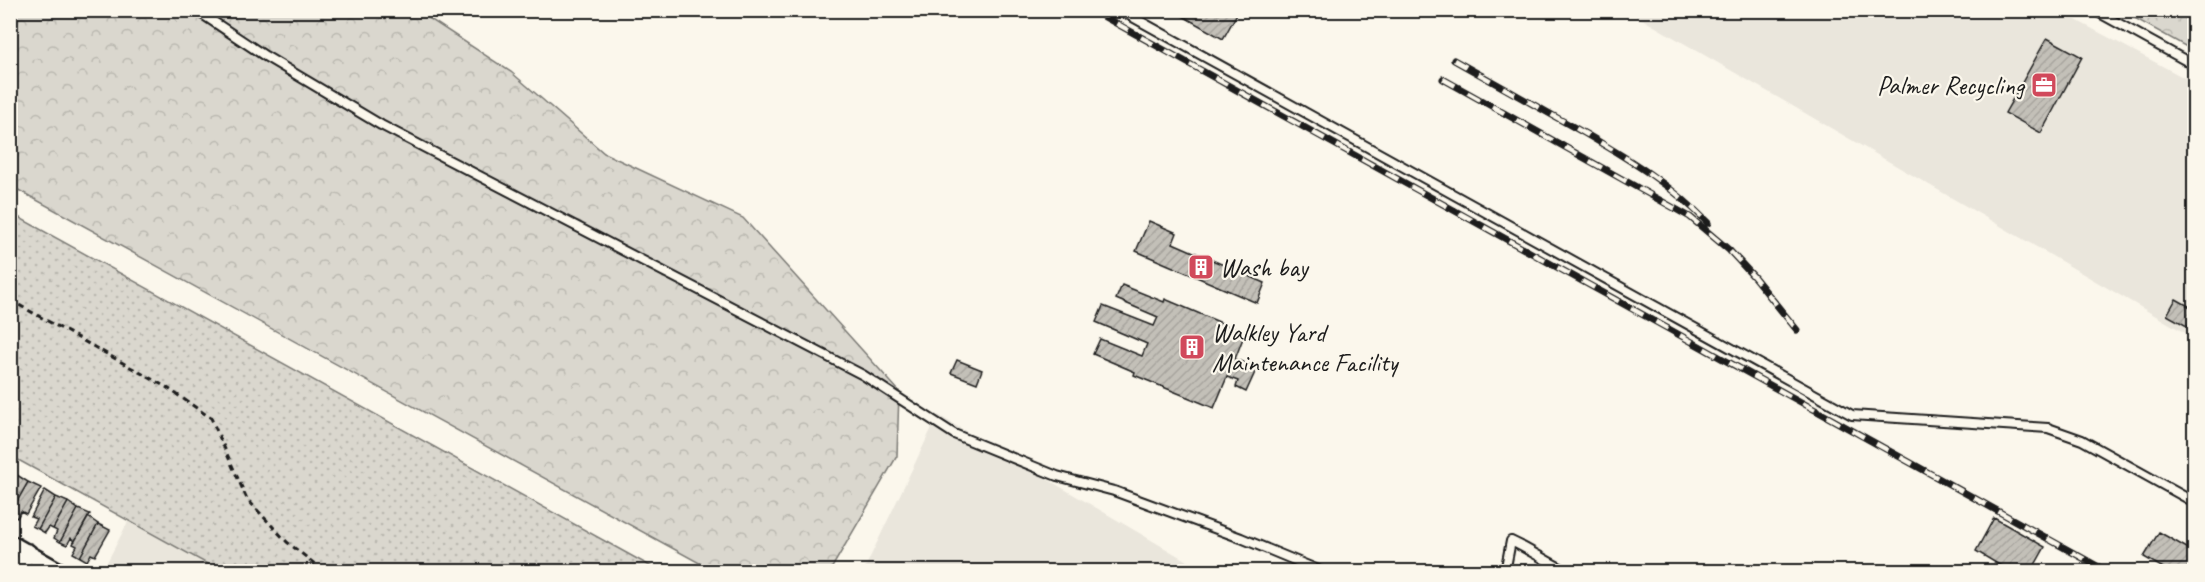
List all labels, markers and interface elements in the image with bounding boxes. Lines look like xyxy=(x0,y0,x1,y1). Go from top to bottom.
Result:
place label: Palmer Recycling xyxy=(1877,69,2026,102)
office icon: Palmer Recycling xyxy=(2029,70,2059,100)
place label: Wash bay xyxy=(1220,251,1310,284)
building icon: Wash bay xyxy=(1186,252,1216,282)
place label: Walkley Yard Maintenance Facility xyxy=(1212,316,1399,379)
building icon: Walkley Yard Maintenance Facility xyxy=(1177,332,1207,362)

